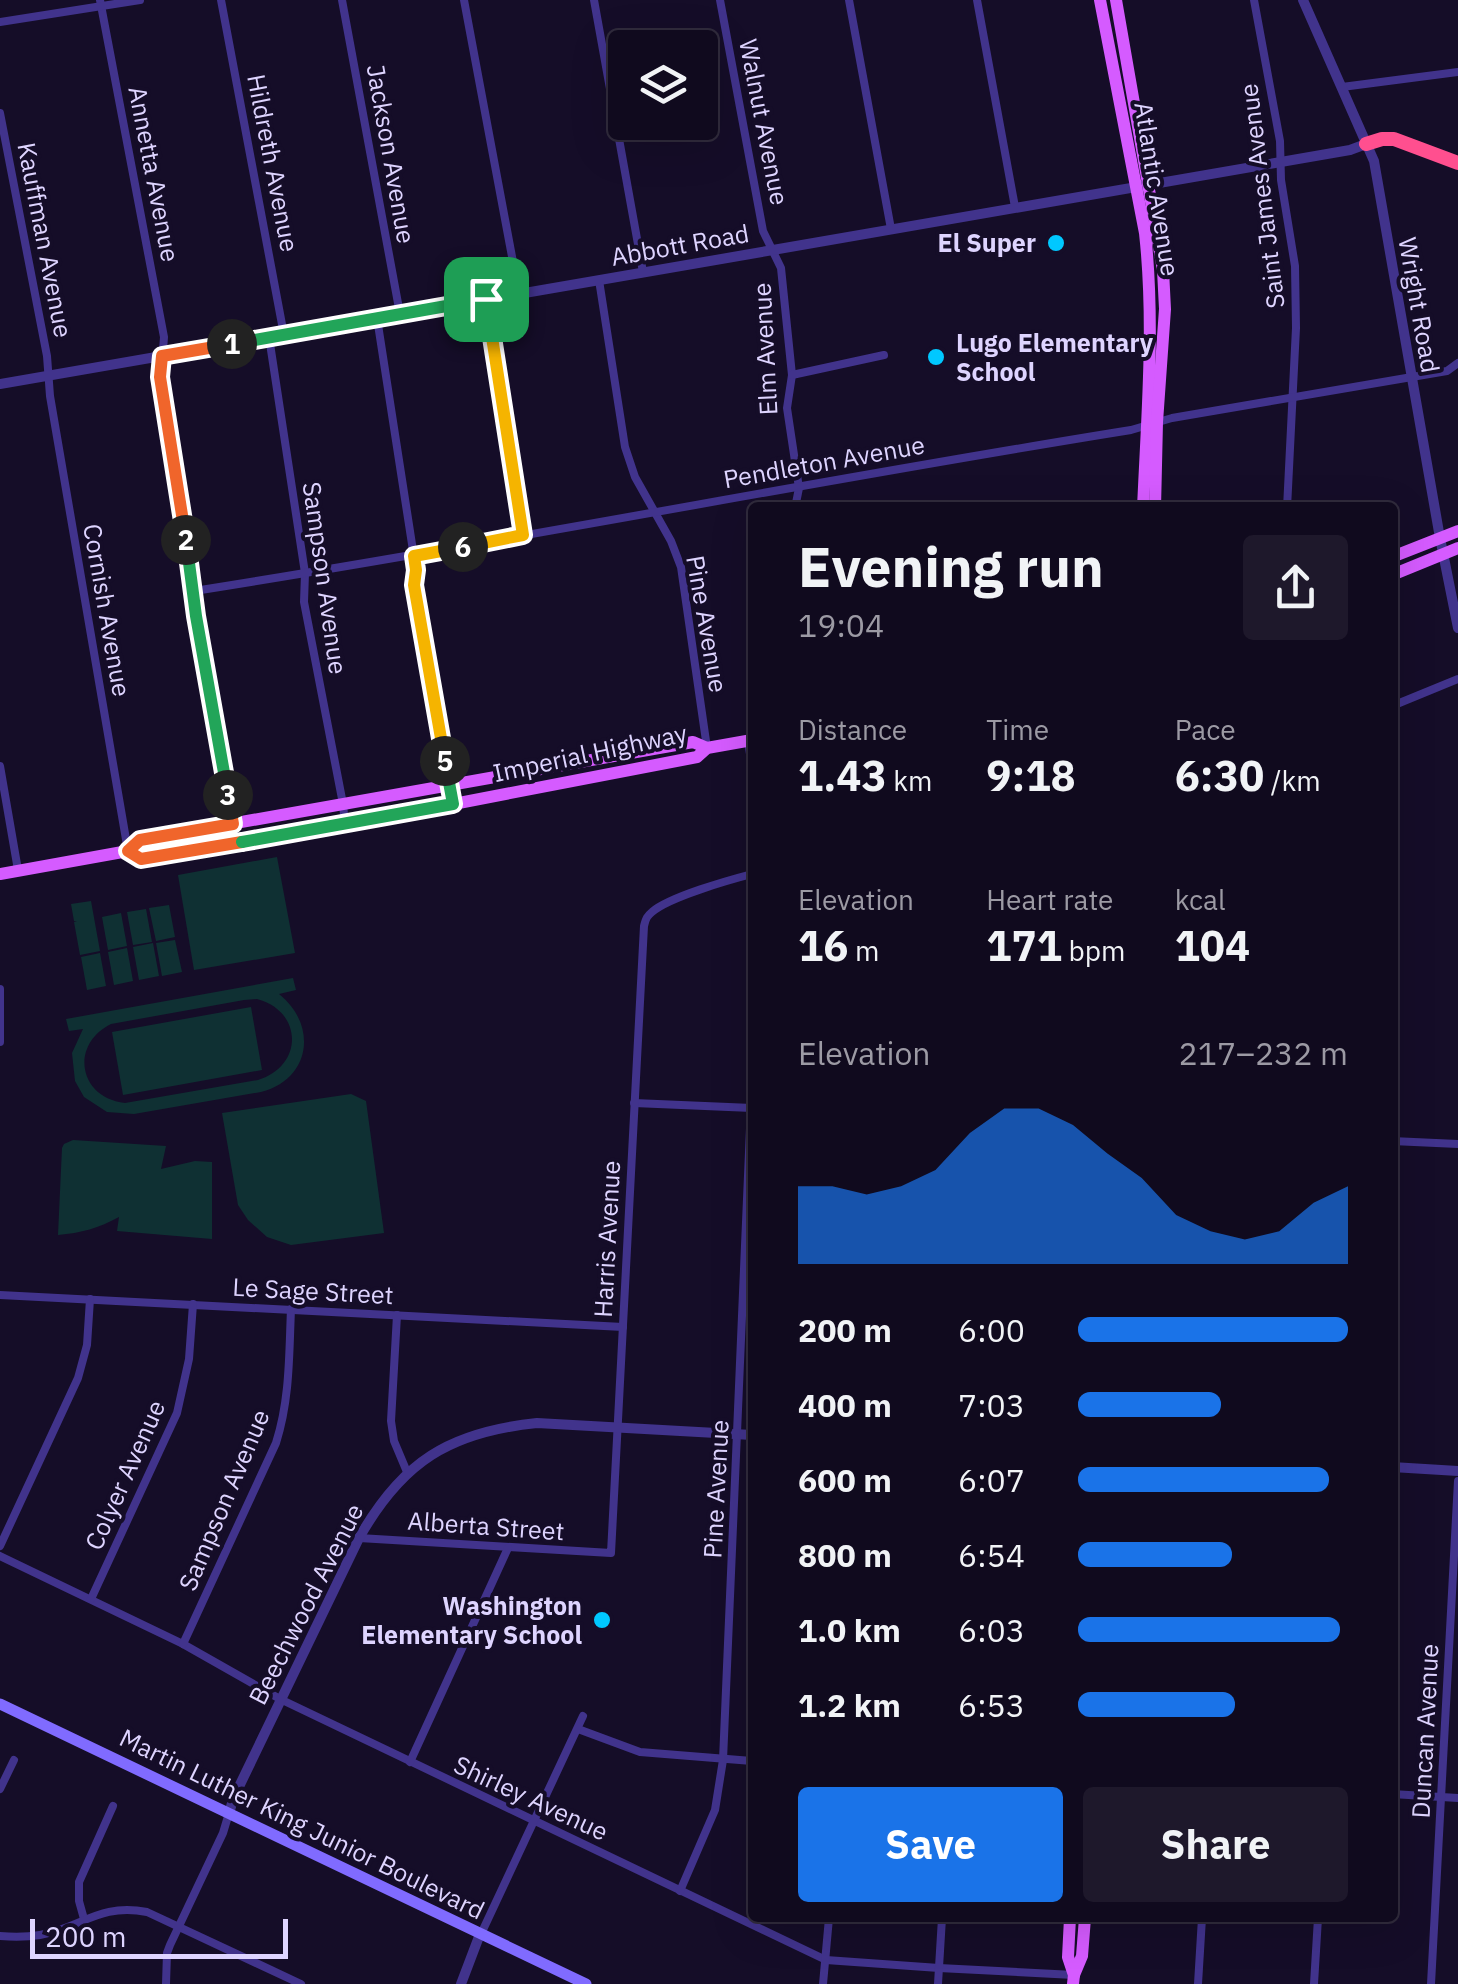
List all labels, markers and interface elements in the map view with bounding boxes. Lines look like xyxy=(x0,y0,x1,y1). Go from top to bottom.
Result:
map controls xyxy=(608,30,718,140)
button: layers xyxy=(608,30,718,140)
street label: Walnut Avenue xyxy=(732,36,797,208)
street label: Jackson Avenue xyxy=(359,62,423,246)
street label: Hildreth Avenue xyxy=(240,71,307,255)
street label: Saint James Avenue xyxy=(1231,82,1292,310)
street label: Annetta Avenue xyxy=(121,83,188,265)
street label: Atlantic Avenue xyxy=(1127,99,1188,278)
street label: Kauffman Avenue xyxy=(10,140,81,340)
street label: Abbott Road xyxy=(608,216,752,273)
place label: El Super xyxy=(937,226,1036,259)
marker: El Super xyxy=(1045,232,1067,254)
street label: Wright Road xyxy=(1391,235,1448,375)
pin xyxy=(444,257,529,342)
icon: arrive xyxy=(459,272,514,327)
street label: Elm Avenue xyxy=(745,282,784,416)
pin: 1 xyxy=(207,319,257,369)
text: 1 xyxy=(224,325,240,362)
place label: Lugo Elementary School xyxy=(956,326,1154,388)
marker: Lugo Elementary School xyxy=(925,346,947,368)
street label: Pendleton Avenue xyxy=(721,428,927,495)
street label: Sampson Avenue xyxy=(296,480,355,676)
pin: 2 xyxy=(161,515,211,565)
street label: Cornish Avenue xyxy=(76,521,139,699)
text: 2 xyxy=(178,521,194,558)
pin: 6 xyxy=(438,522,488,572)
text: 6 xyxy=(455,528,471,565)
text: Evening run xyxy=(798,531,1104,602)
button: share xyxy=(1243,535,1348,640)
street label: Pine Avenue xyxy=(679,553,736,695)
text: 19:04 xyxy=(798,604,884,646)
text: Distance xyxy=(798,711,907,748)
text: Time xyxy=(986,711,1049,748)
text: Pace xyxy=(1175,711,1236,748)
street label: Imperial Highway xyxy=(490,716,690,789)
pin: 5 xyxy=(420,736,470,786)
text: 5 xyxy=(437,742,453,779)
text: 1.43 xyxy=(798,748,887,803)
text: 9:18 xyxy=(986,748,1076,803)
text: 6:30 xyxy=(1175,748,1264,803)
text: km xyxy=(887,762,932,799)
text: /km xyxy=(1264,762,1321,799)
pin: 3 xyxy=(203,770,253,820)
text: 3 xyxy=(220,776,236,813)
text: Elevation xyxy=(798,881,914,918)
text: Heart rate xyxy=(986,881,1113,918)
text: kcal xyxy=(1175,881,1226,918)
text: 16 xyxy=(798,918,848,973)
text: 171 xyxy=(986,918,1062,973)
text: 104 xyxy=(1175,918,1250,973)
text: m xyxy=(848,932,879,969)
text: bpm xyxy=(1062,932,1125,969)
text: Elevation xyxy=(798,1032,931,1074)
text: 217–232 m xyxy=(1178,1032,1348,1074)
street label: Harris Avenue xyxy=(586,1160,627,1318)
street label: Le Sage Street xyxy=(232,1270,394,1311)
text: 200 m xyxy=(798,1309,892,1351)
text: 6:00 xyxy=(958,1309,1025,1351)
text: 400 m xyxy=(798,1384,892,1426)
text: 7:03 xyxy=(958,1384,1025,1426)
street label: Colyer Avenue xyxy=(77,1395,172,1555)
street label: Sampson Avenue xyxy=(170,1404,277,1596)
street label: Pine Avenue xyxy=(695,1419,736,1559)
text: 600 m xyxy=(798,1459,892,1501)
text: 6:07 xyxy=(958,1459,1025,1501)
street label: Beechwood Avenue xyxy=(241,1498,371,1710)
street label: Alberta Street xyxy=(407,1504,565,1547)
text: 800 m xyxy=(798,1534,892,1576)
text: 6:54 xyxy=(958,1534,1025,1576)
place label: Washington Elementary School xyxy=(361,1589,582,1651)
marker: Washington Elementary School xyxy=(591,1609,613,1631)
text: 1.0 km xyxy=(798,1609,901,1651)
text: 6:03 xyxy=(958,1609,1025,1651)
street label: Duncan Avenue xyxy=(1403,1643,1446,1819)
text: 1.2 km xyxy=(798,1684,901,1726)
text: 6:53 xyxy=(958,1684,1025,1726)
street label: Martin Luther King Junior Boulevard xyxy=(114,1721,490,1926)
street label: Shirley Avenue xyxy=(449,1747,614,1848)
button: Save xyxy=(798,1787,1063,1902)
button: Share xyxy=(1083,1787,1348,1902)
scale bar xyxy=(30,1914,288,1958)
text: 200 m xyxy=(45,1918,126,1955)

